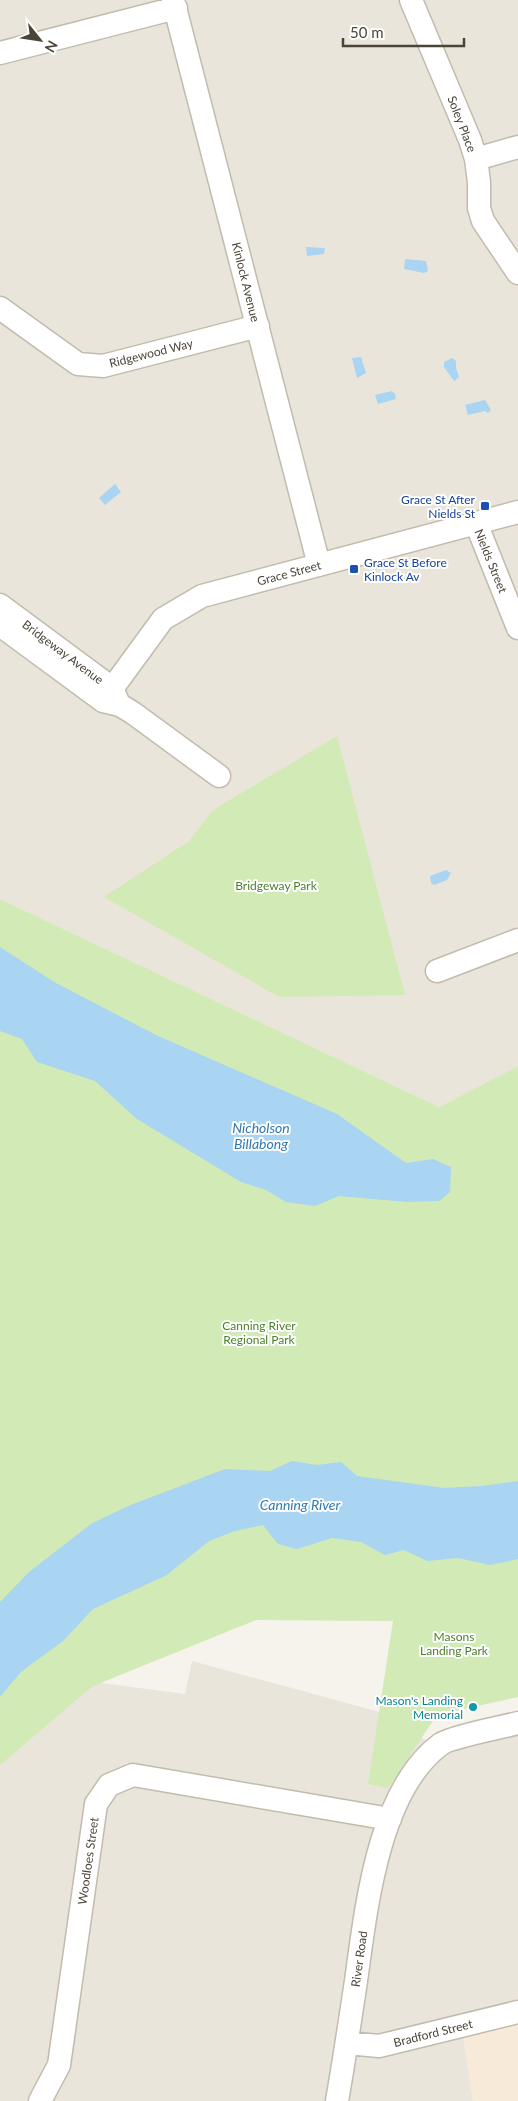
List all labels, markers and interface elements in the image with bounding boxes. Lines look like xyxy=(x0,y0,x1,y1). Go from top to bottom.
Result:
north arrow xyxy=(15,15,65,65)
scale bar xyxy=(343,15,464,47)
text: 50 m xyxy=(350,23,384,41)
text: N xyxy=(42,38,62,56)
street label: Soley Place xyxy=(444,94,480,154)
street label: Kinlock Avenue xyxy=(229,241,263,323)
street label: Ridgewood Way xyxy=(108,335,195,371)
place label: Grace St After Nields St xyxy=(401,492,476,521)
marker: Grace St After Nields St xyxy=(479,500,491,512)
street label: Nields Street xyxy=(471,527,511,596)
place label: Grace St Before Kinlock Av xyxy=(364,555,447,584)
street label: Grace Street xyxy=(255,557,323,589)
marker: Grace St Before Kinlock Av xyxy=(348,563,360,575)
street label: Bridgeway Avenue xyxy=(20,617,106,687)
park label: Bridgeway Park xyxy=(235,878,318,893)
water label: Nicholson Billabong xyxy=(232,1119,290,1152)
park label: Canning River Regional Park xyxy=(222,1318,296,1347)
water label: Canning River xyxy=(260,1496,341,1513)
park label: Masons Landing Park xyxy=(420,1629,489,1658)
place label: Mason's Landing Memorial xyxy=(376,1693,463,1722)
marker: Mason's Landing Memorial xyxy=(467,1701,479,1713)
street label: Woodloes Street xyxy=(74,1816,102,1906)
street label: River Road xyxy=(348,1930,370,1988)
street label: Bradford Street xyxy=(392,2016,475,2050)

